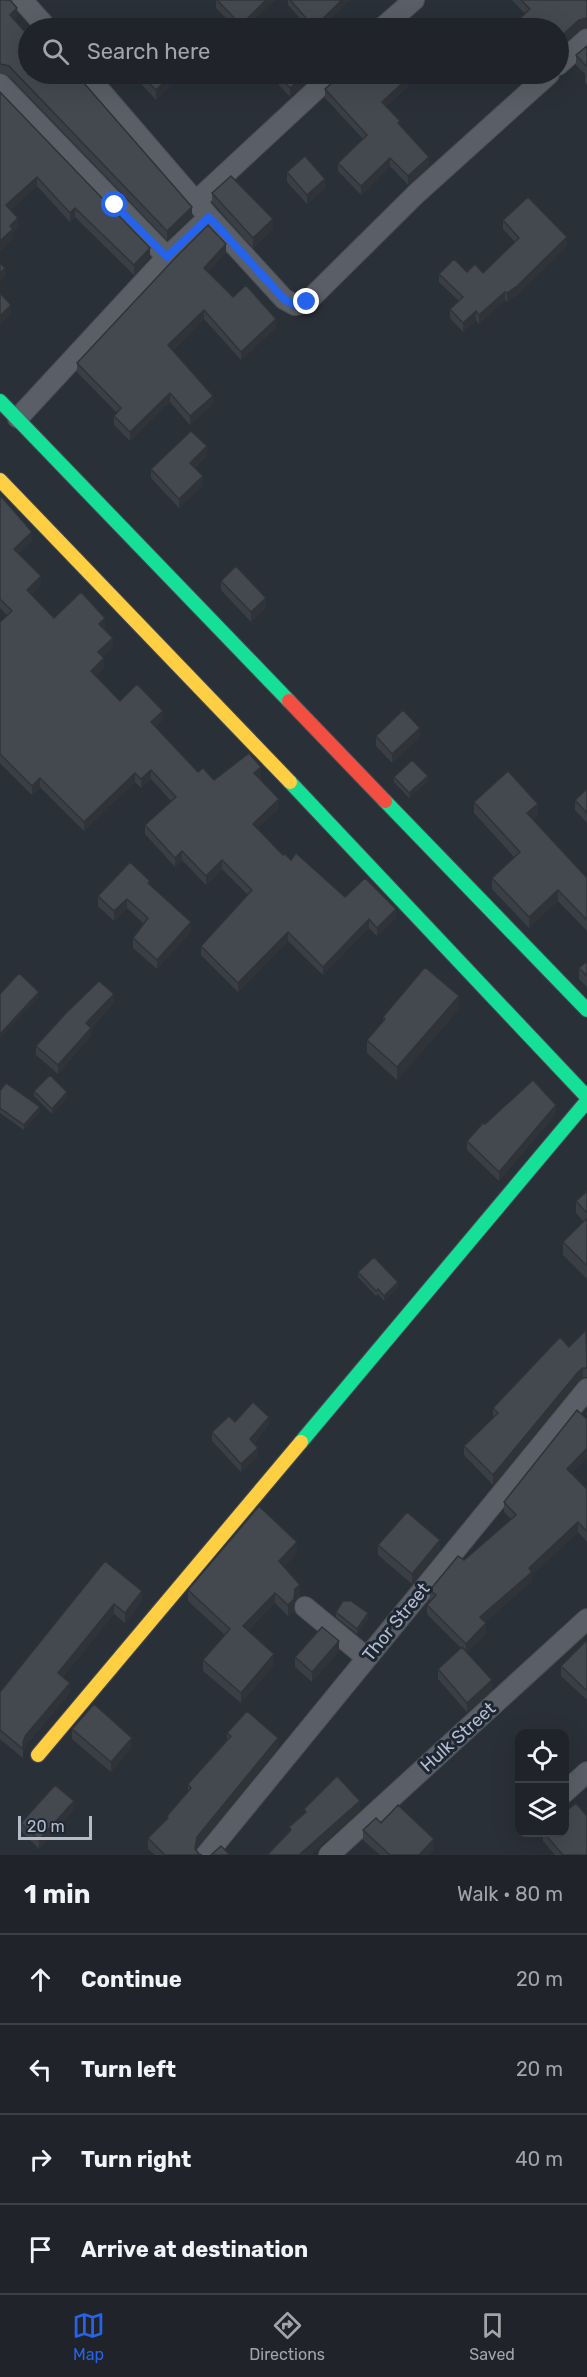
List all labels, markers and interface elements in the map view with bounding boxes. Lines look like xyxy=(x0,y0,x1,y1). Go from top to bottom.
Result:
search box xyxy=(18,18,569,84)
icon: search xyxy=(39,35,72,68)
text: Search here xyxy=(87,38,210,65)
route start xyxy=(101,191,127,217)
route end xyxy=(293,288,319,314)
street label: Thor Street xyxy=(358,1578,434,1666)
street label: Hulk Street xyxy=(416,1698,500,1776)
map controls xyxy=(515,1729,569,1837)
button: locate xyxy=(515,1729,569,1783)
button: layers xyxy=(515,1783,569,1837)
scale bar xyxy=(18,1813,92,1840)
text: 20 m xyxy=(27,1817,65,1836)
text: 1 min xyxy=(24,1879,90,1910)
text: Walk · 80 m xyxy=(457,1882,563,1906)
icon: ahead xyxy=(24,1963,57,1996)
text: Continue xyxy=(81,1966,182,1993)
text: 20 m xyxy=(516,1967,563,1991)
icon: left xyxy=(24,2053,57,2086)
text: Turn left xyxy=(81,2056,176,2083)
text: 20 m xyxy=(516,2057,563,2081)
icon: right xyxy=(24,2143,57,2176)
text: Turn right xyxy=(81,2146,191,2173)
text: 40 m xyxy=(515,2147,563,2171)
icon: arrive xyxy=(24,2233,57,2266)
text: Arrive at destination xyxy=(81,2236,308,2263)
tab: Map xyxy=(72,2309,105,2364)
tab: Directions xyxy=(249,2309,325,2364)
tab: Saved xyxy=(469,2309,515,2364)

